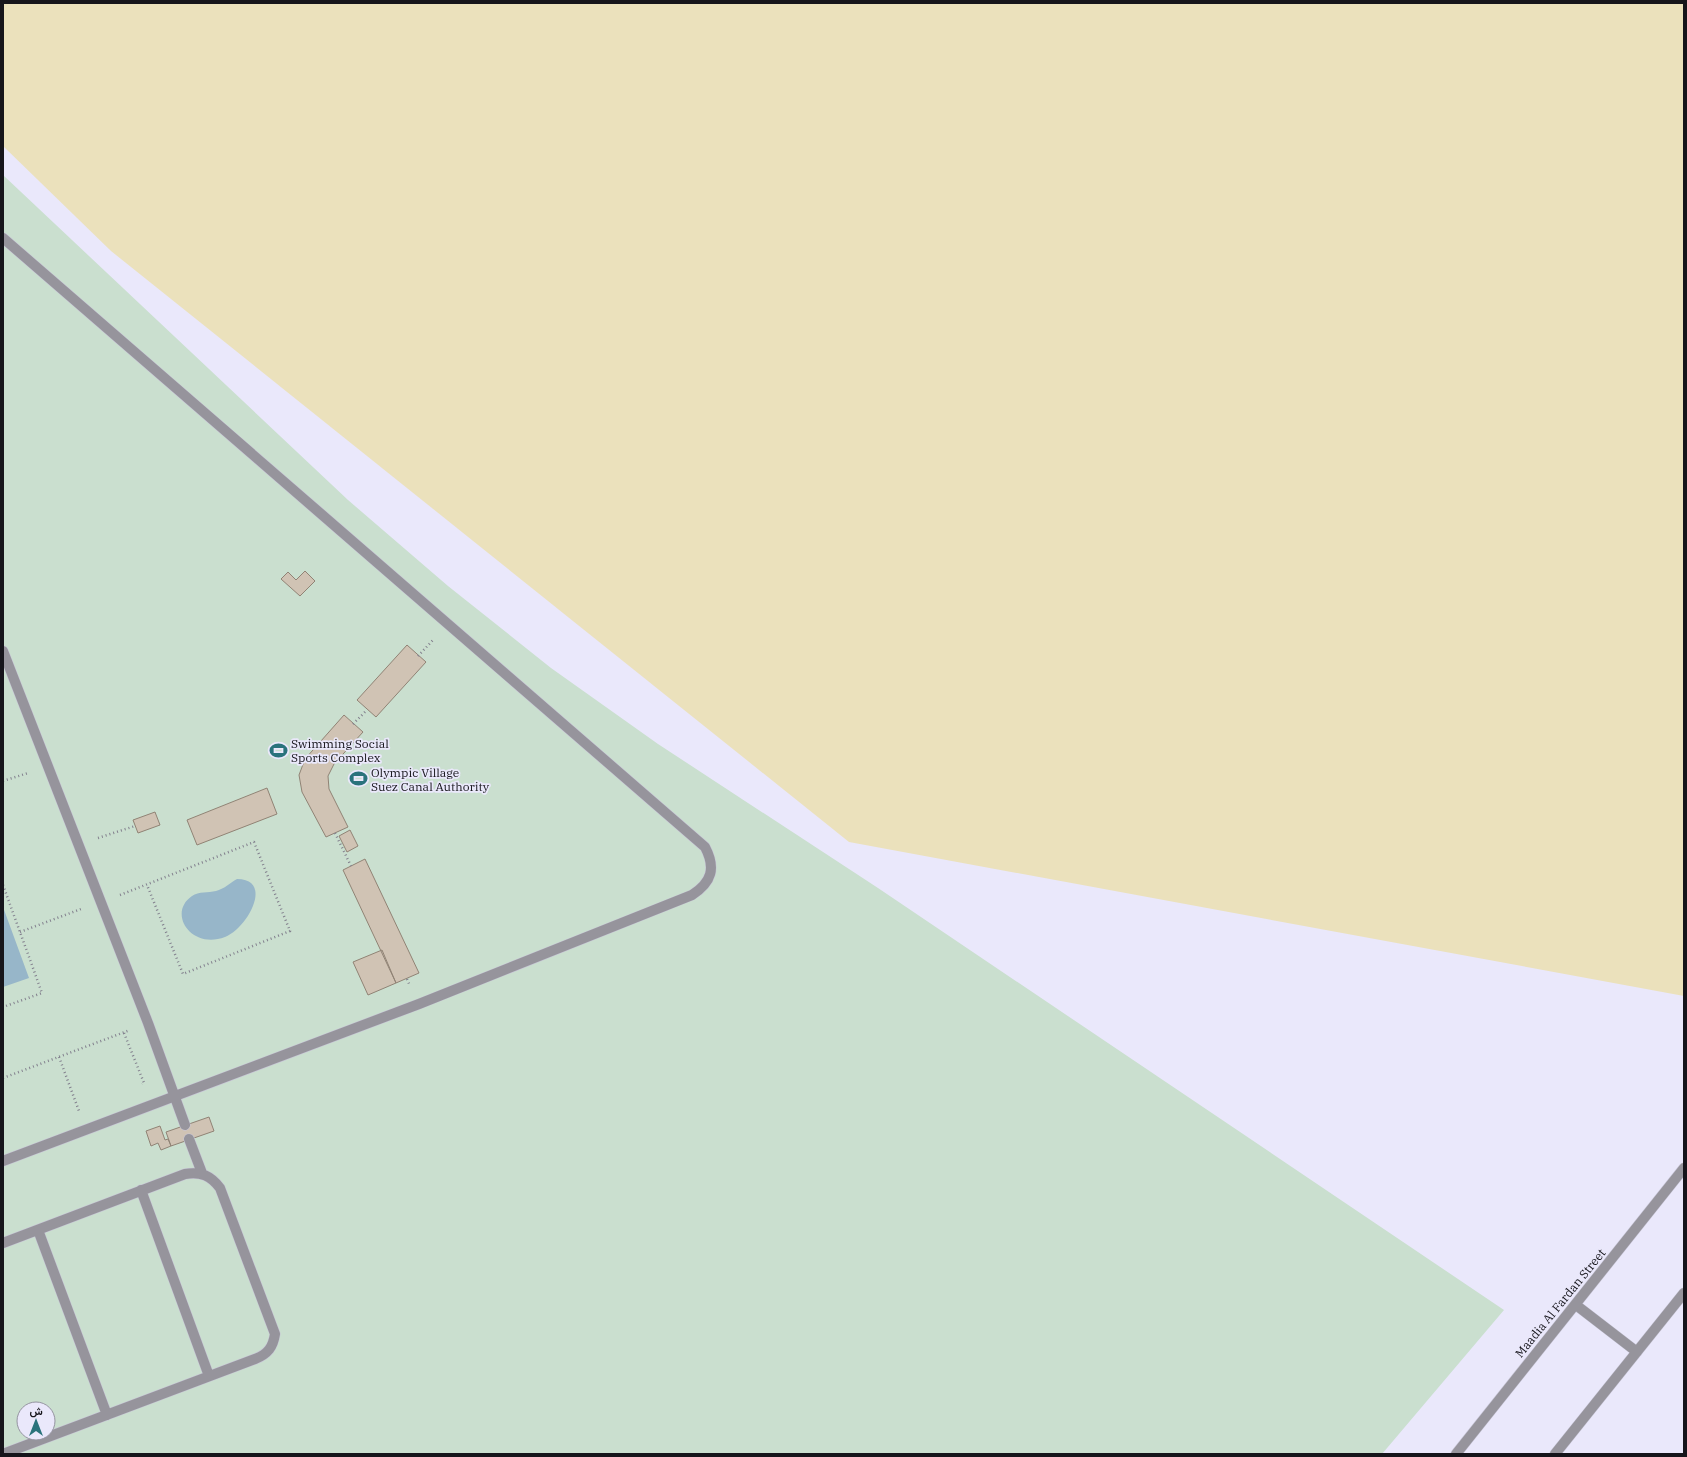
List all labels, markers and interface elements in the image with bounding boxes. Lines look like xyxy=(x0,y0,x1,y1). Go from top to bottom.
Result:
place label: Swimming Social Sports Complex xyxy=(291,736,389,765)
sports icon: Swimming Social Sports Complex xyxy=(268,740,288,760)
place label: Olympic Village Suez Canal Authority xyxy=(371,765,490,794)
sports icon: Olympic Village Suez Canal Authority xyxy=(348,769,368,789)
street label: Maadia Al Fardan Street xyxy=(1512,1246,1608,1360)
north arrow xyxy=(16,1401,56,1441)
text: ش xyxy=(29,1404,43,1418)

